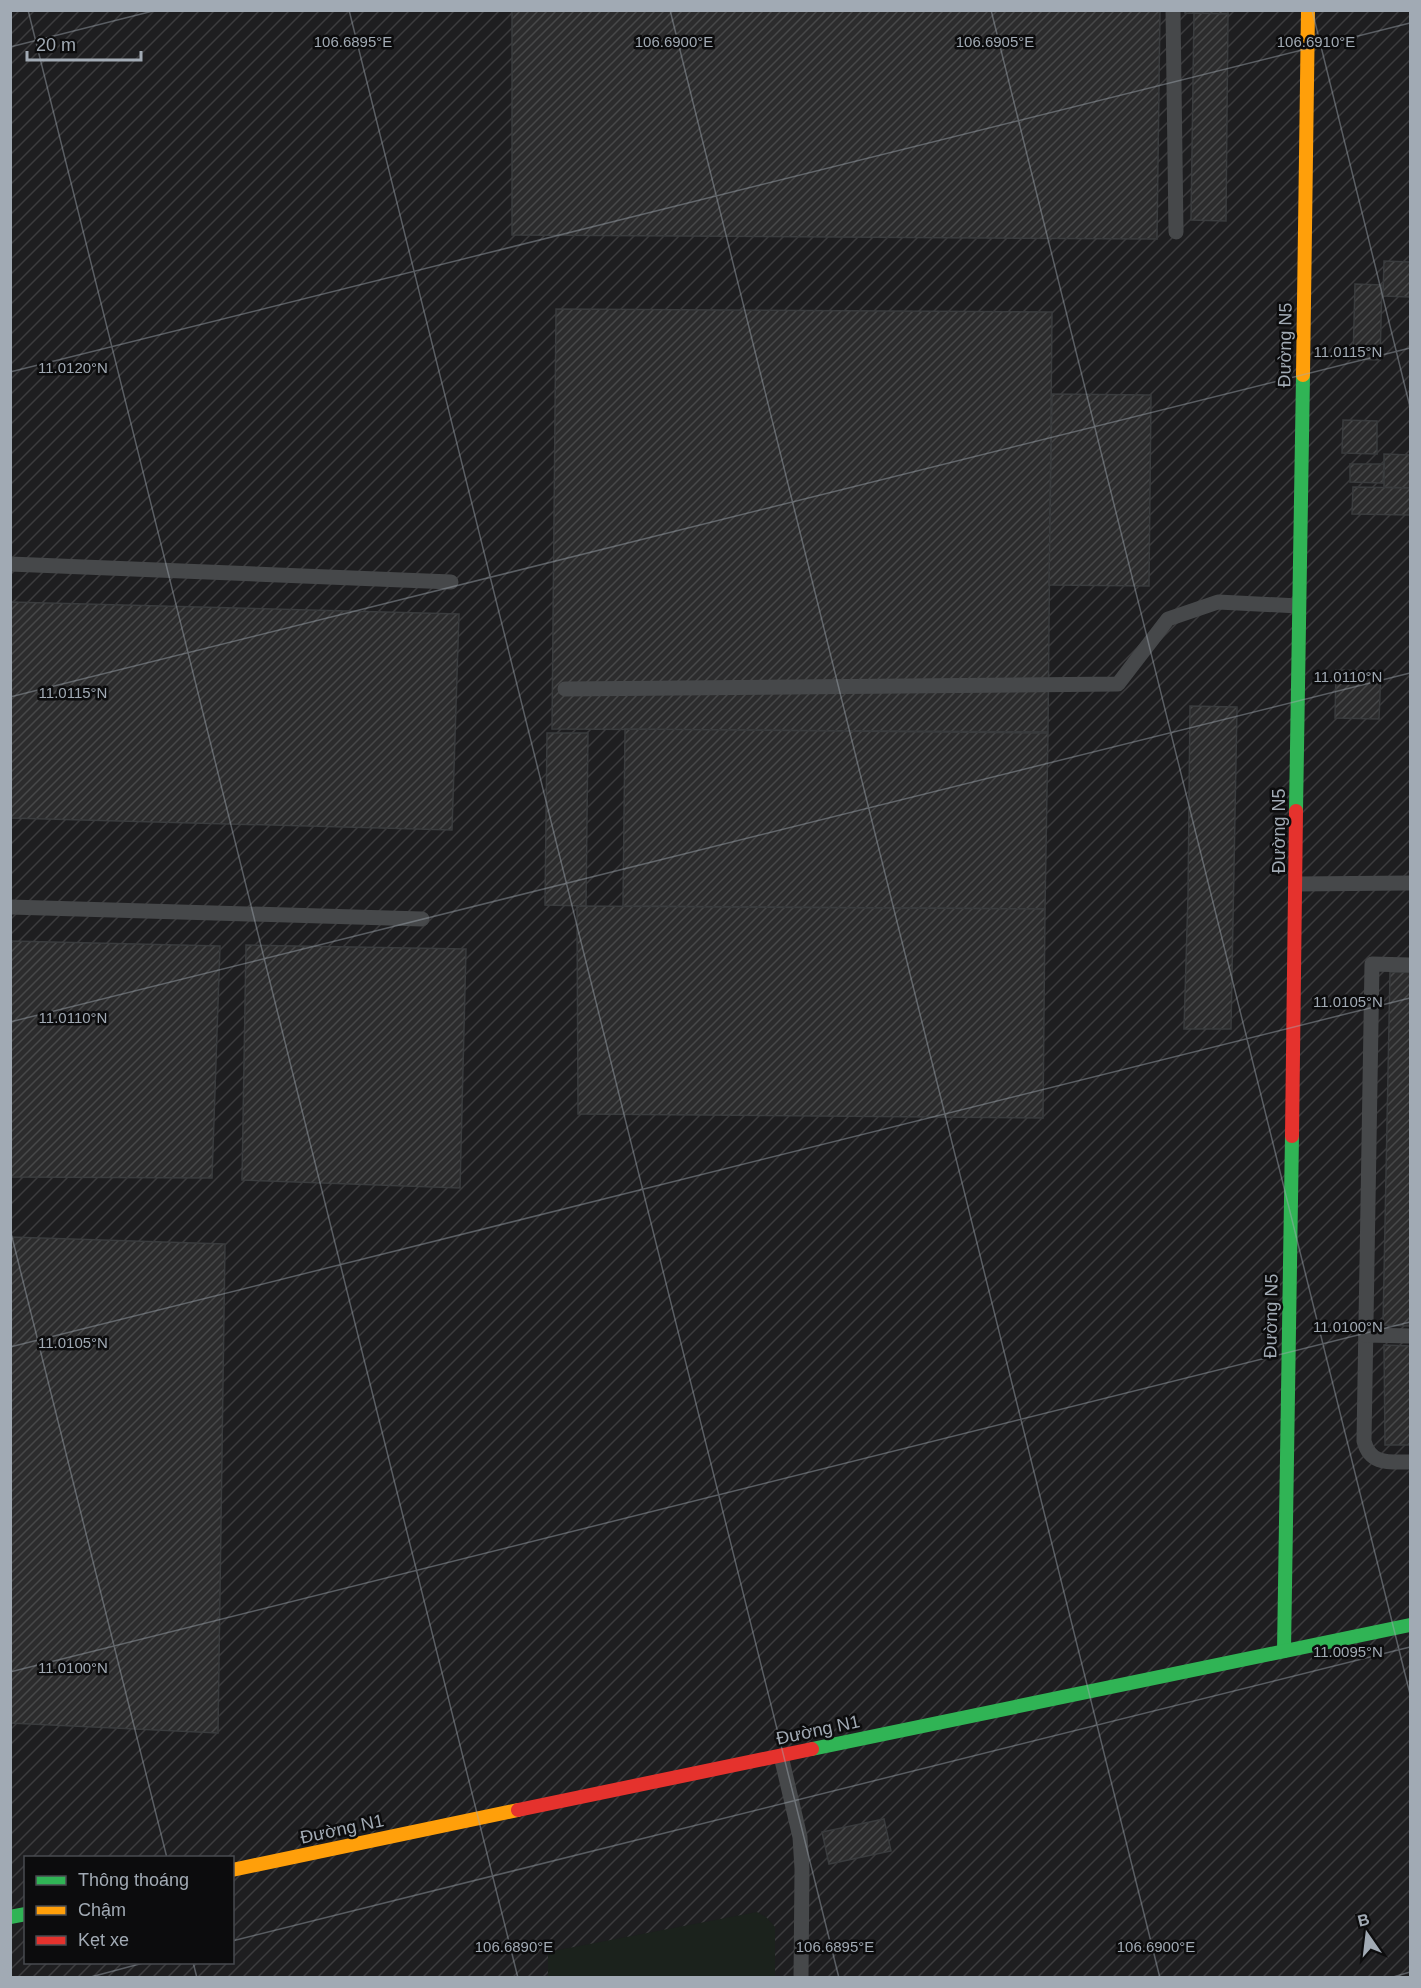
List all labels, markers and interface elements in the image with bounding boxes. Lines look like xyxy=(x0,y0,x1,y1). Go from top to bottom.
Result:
scale bar xyxy=(27,24,141,62)
text: 106.6895°E xyxy=(314,33,392,50)
text: 106.6900°E xyxy=(635,33,713,50)
text: 106.6905°E xyxy=(956,33,1034,50)
text: 106.6910°E xyxy=(1277,33,1355,50)
text: 20 m xyxy=(36,35,76,55)
street label: Đường N5 xyxy=(1274,302,1296,388)
text: 11.0115°N xyxy=(1314,343,1382,360)
text: 11.0120°N xyxy=(38,359,108,376)
text: 11.0110°N xyxy=(1314,668,1382,685)
text: 11.0115°N xyxy=(39,684,107,701)
street label: Đường N5 xyxy=(1269,789,1289,873)
text: 11.0105°N xyxy=(1313,993,1383,1010)
text: 11.0110°N xyxy=(39,1009,107,1026)
street label: Đường N5 xyxy=(1260,1273,1282,1359)
text: 11.0100°N xyxy=(1313,1318,1383,1335)
text: 11.0105°N xyxy=(38,1334,108,1351)
text: 11.0095°N xyxy=(1313,1643,1383,1660)
text: 11.0100°N xyxy=(38,1659,108,1676)
street label: Đường N1 xyxy=(774,1711,862,1749)
street label: Đường N1 xyxy=(298,1810,386,1848)
legend xyxy=(24,1856,234,1964)
text: Thông thoáng xyxy=(78,1870,189,1890)
text: Chậm xyxy=(78,1900,126,1920)
north arrow xyxy=(1337,1904,1397,1964)
text: B xyxy=(1356,1910,1371,1930)
text: Kẹt xe xyxy=(78,1930,129,1950)
text: 106.6890°E xyxy=(475,1938,553,1955)
text: 106.6895°E xyxy=(796,1938,874,1955)
text: 106.6900°E xyxy=(1117,1938,1195,1955)

